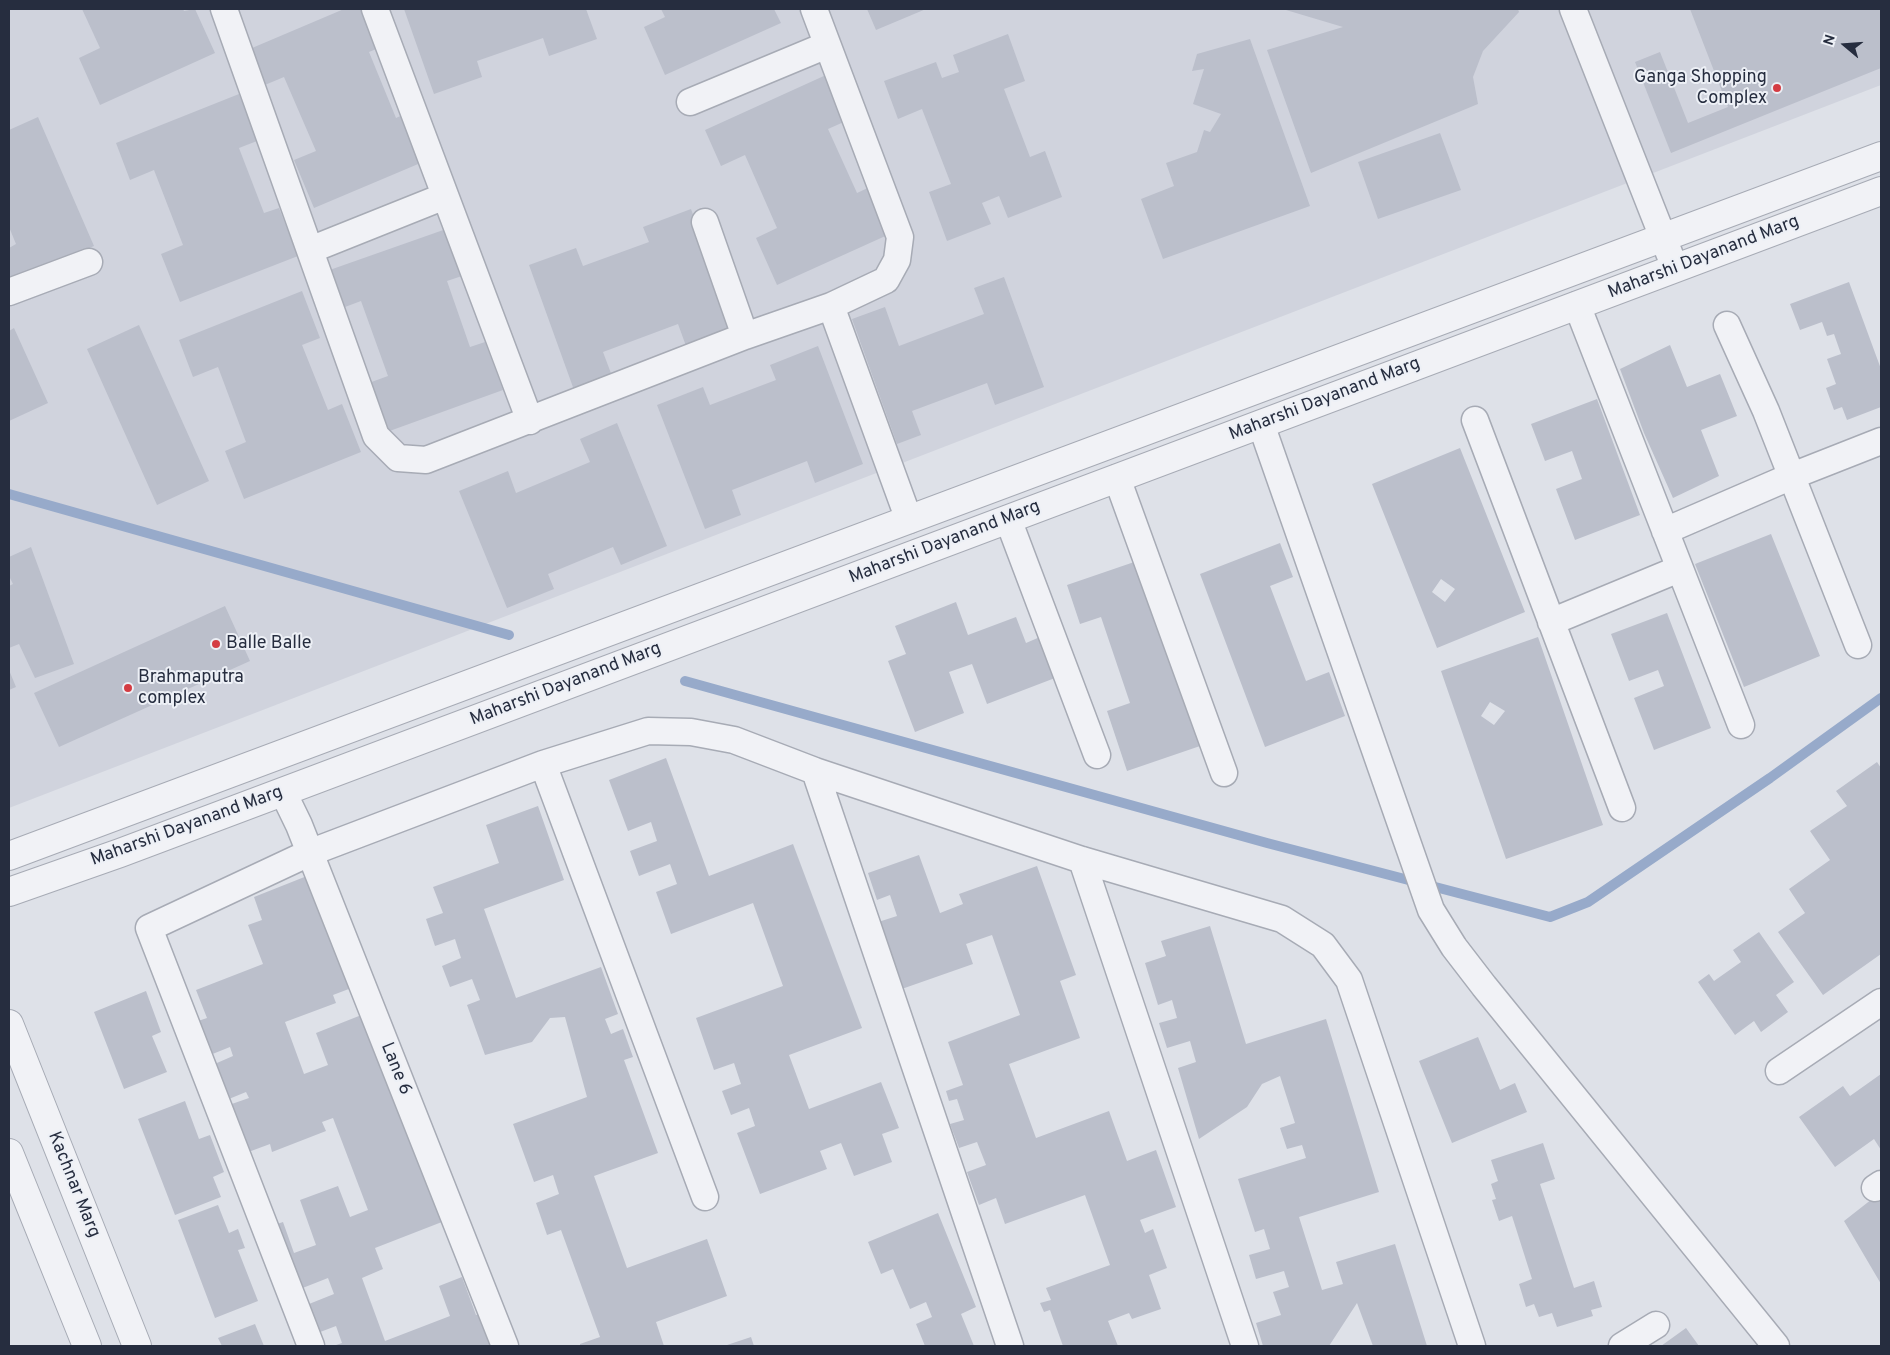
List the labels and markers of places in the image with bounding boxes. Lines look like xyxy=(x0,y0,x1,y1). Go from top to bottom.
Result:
place label: Ganga Shopping Complex xyxy=(1634,67,1767,110)
marker: Ganga Shopping Complex xyxy=(1771,82,1783,94)
place label: Balle Balle xyxy=(226,633,311,655)
marker: Balle Balle xyxy=(210,638,222,650)
place label: Brahmaputra complex xyxy=(138,667,244,710)
marker: Brahmaputra complex xyxy=(122,682,134,694)

